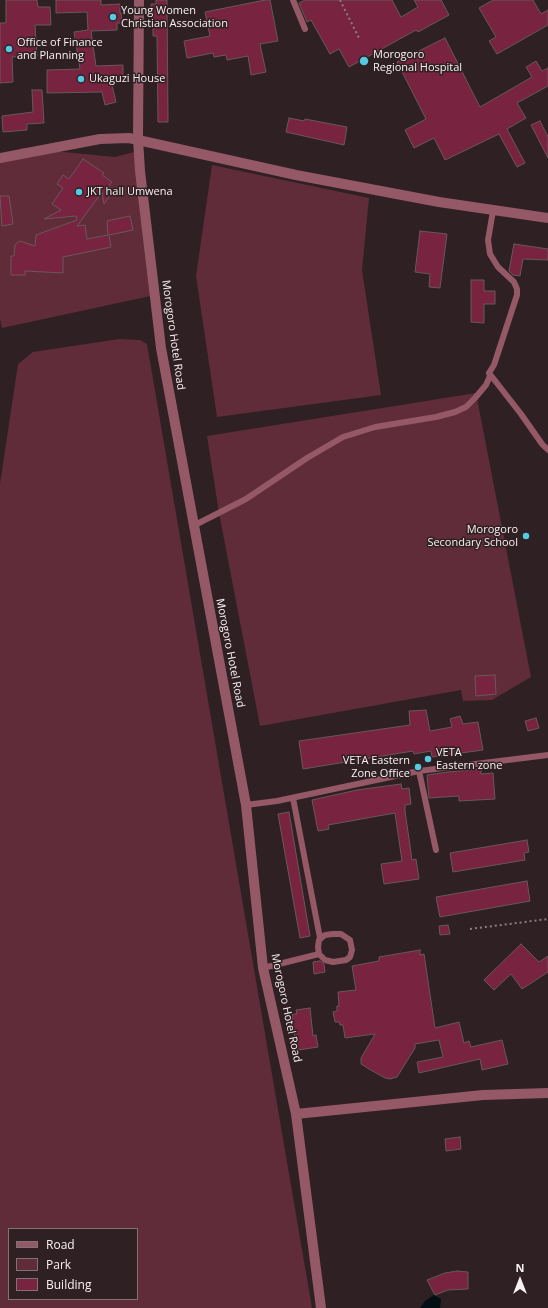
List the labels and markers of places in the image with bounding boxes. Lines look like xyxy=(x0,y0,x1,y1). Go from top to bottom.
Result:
place label: Young Women Christian Association xyxy=(121,4,228,30)
marker: Young Women Christian Association xyxy=(108,12,118,22)
place label: Office of Finance and Planning xyxy=(17,36,103,62)
marker: Office of Finance and Planning xyxy=(4,44,14,54)
place label: Morogoro Regional Hospital xyxy=(373,48,462,74)
marker: Morogoro Regional Hospital xyxy=(358,55,370,67)
place label: Ukaguzi House xyxy=(89,72,165,86)
marker: Ukaguzi House xyxy=(76,74,86,84)
place label: JKT hall Umwena xyxy=(87,185,173,199)
marker: JKT hall Umwena xyxy=(74,187,84,197)
place label: Morogoro Secondary School xyxy=(427,523,518,549)
marker: Morogoro Secondary School xyxy=(521,531,531,541)
place label: VETA Eastern zone xyxy=(436,746,502,772)
place label: VETA Eastern Zone Office xyxy=(343,754,410,780)
marker: VETA Eastern zone xyxy=(423,754,433,764)
marker: VETA Eastern Zone Office xyxy=(413,762,423,772)

